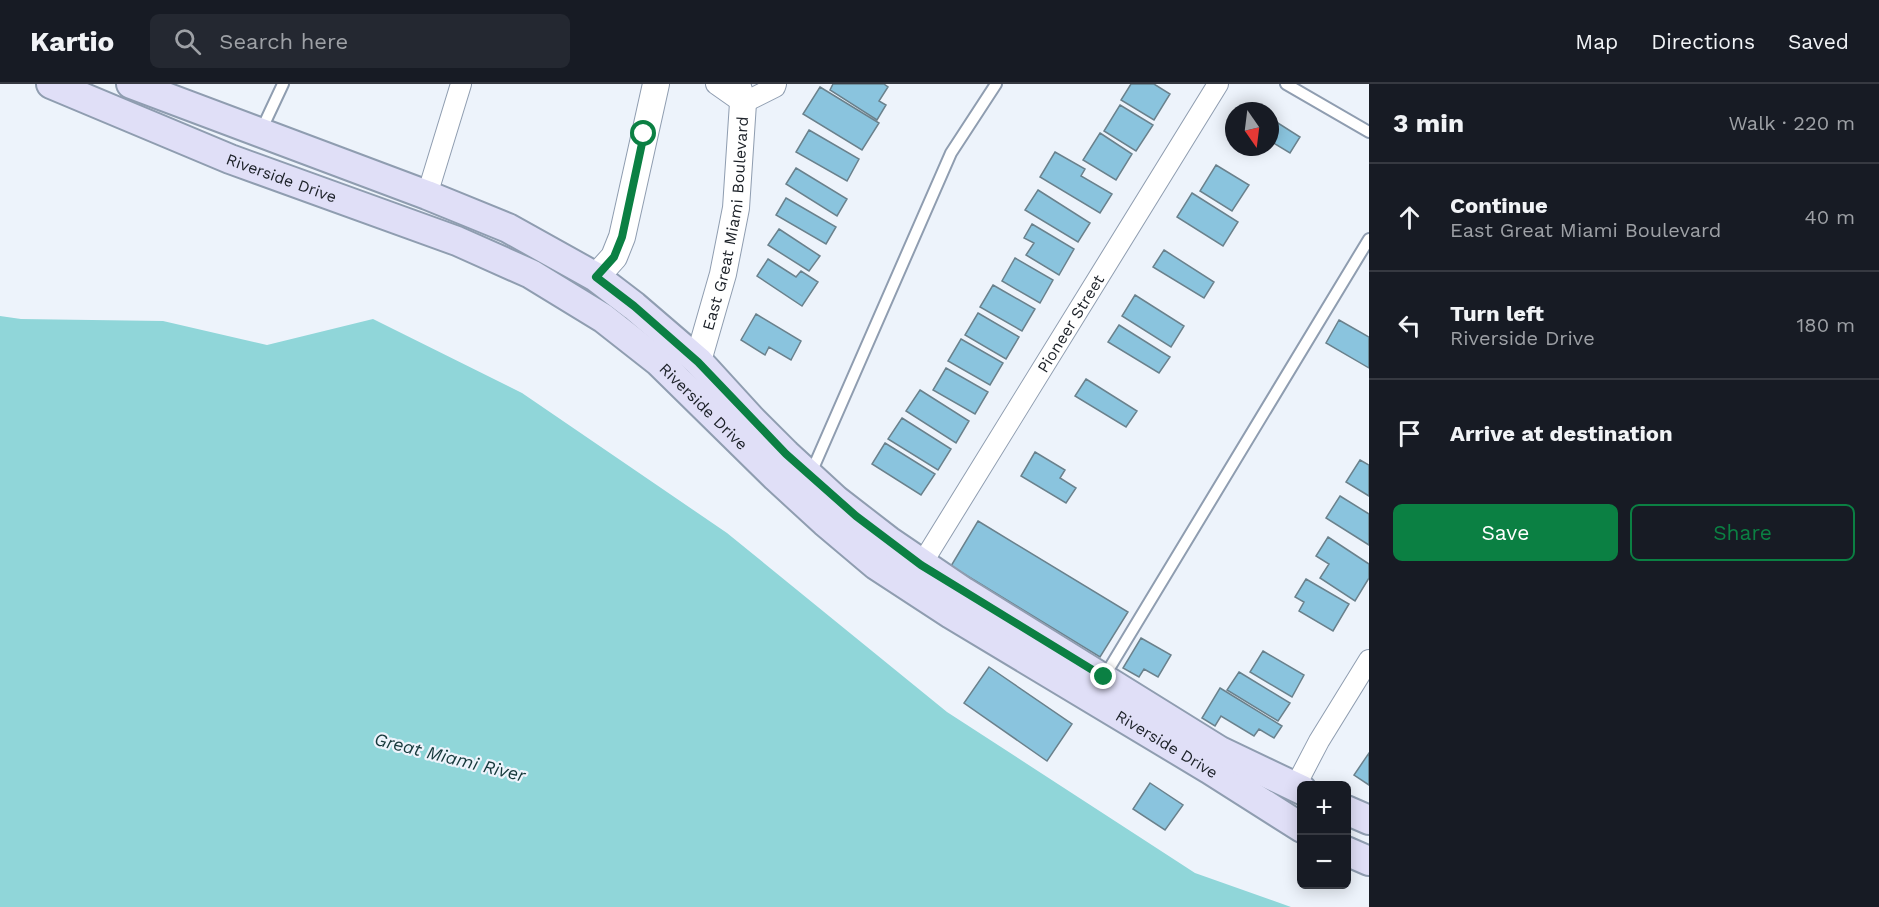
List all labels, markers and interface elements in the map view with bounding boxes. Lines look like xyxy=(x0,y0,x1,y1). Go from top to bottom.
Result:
search box xyxy=(150,14,570,68)
text: Kartio xyxy=(30,25,114,58)
icon: search xyxy=(171,25,204,58)
text: Search here xyxy=(219,29,348,54)
text: Map xyxy=(1575,29,1618,54)
text: Directions xyxy=(1651,29,1755,54)
text: Saved xyxy=(1788,29,1849,54)
north arrow xyxy=(1225,102,1279,156)
text: 3 min xyxy=(1393,108,1464,138)
text: Walk · 220 m xyxy=(1728,111,1855,135)
street label: East Great Miami Boulevard xyxy=(698,116,752,333)
route start xyxy=(630,120,656,146)
street label: Riverside Drive xyxy=(224,149,339,206)
text: Continue xyxy=(1450,193,1548,218)
icon: ahead xyxy=(1393,201,1426,234)
text: 40 m xyxy=(1804,205,1855,229)
text: East Great Miami Boulevard xyxy=(1450,218,1721,242)
street label: Pioneer Street xyxy=(1033,271,1108,376)
text: Turn left xyxy=(1450,301,1544,326)
icon: left xyxy=(1393,309,1426,342)
text: 180 m xyxy=(1797,313,1855,337)
text: Riverside Drive xyxy=(1450,326,1595,350)
street label: Riverside Drive xyxy=(656,359,752,454)
icon: arrive xyxy=(1393,417,1426,450)
text: Arrive at destination xyxy=(1450,421,1673,446)
button: Save xyxy=(1393,504,1618,561)
button: Share xyxy=(1630,504,1855,561)
route end xyxy=(1090,663,1116,689)
street label: Riverside Drive xyxy=(1113,706,1222,782)
water label: Great Miami River xyxy=(372,728,529,786)
map controls xyxy=(1297,781,1351,889)
button: + xyxy=(1297,781,1351,835)
button: − xyxy=(1297,835,1351,889)

